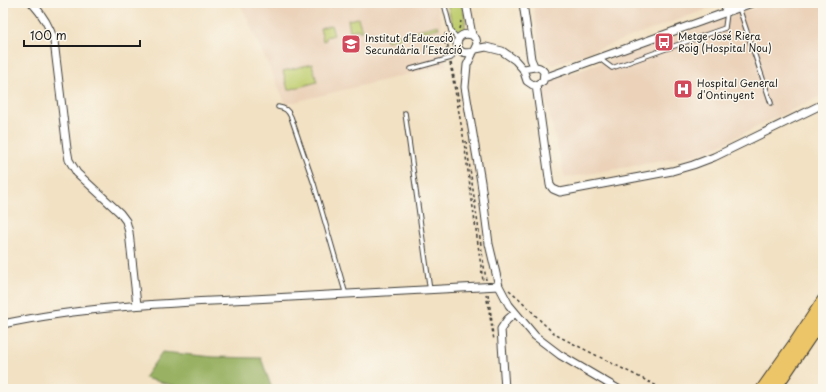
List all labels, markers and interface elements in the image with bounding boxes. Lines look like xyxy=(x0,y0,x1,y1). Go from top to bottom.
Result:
scale bar xyxy=(24,22,140,48)
text: 100 m xyxy=(30,26,67,44)
place label: Metge José Riera Roig (Hospital Nou) xyxy=(678,28,772,55)
place label: Institut d'Educació Secundària l'Estació xyxy=(365,30,463,57)
bus stop icon: Metge José Riera Roig (Hospital Nou) xyxy=(653,31,675,53)
school or university icon: Institut d'Educació Secundària l'Estació xyxy=(340,33,362,55)
place label: Hospital General d'Ontinyent xyxy=(697,75,778,103)
hospital icon: Hospital General d'Ontinyent xyxy=(672,78,694,100)

